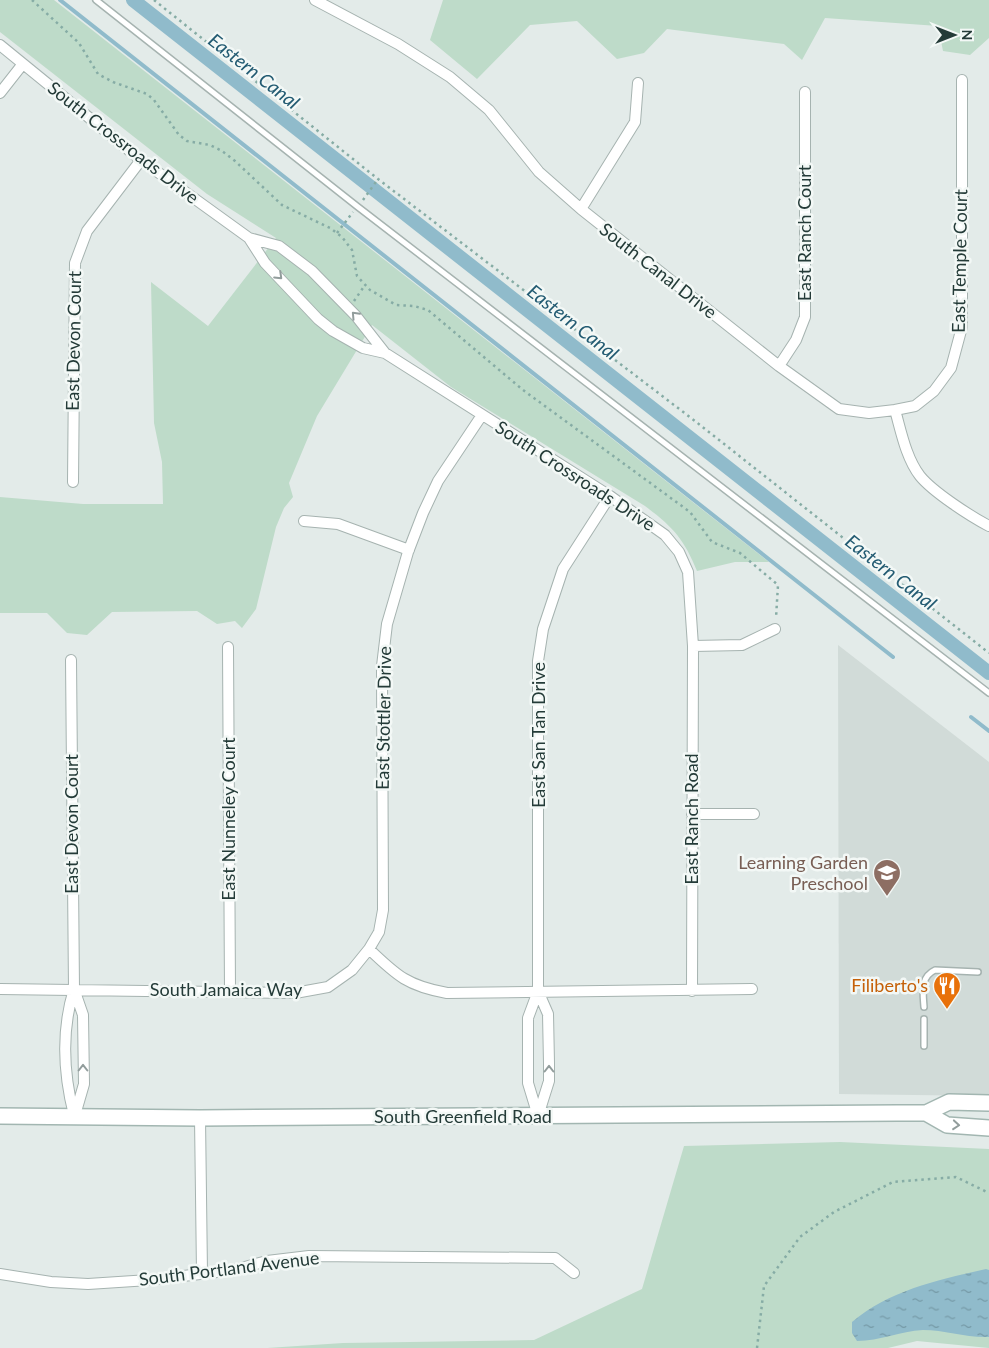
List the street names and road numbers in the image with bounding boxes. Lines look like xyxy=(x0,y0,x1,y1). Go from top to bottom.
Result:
street label: South Crossroads Drive xyxy=(44,76,204,208)
street label: East Ranch Court xyxy=(793,164,815,301)
street label: East Temple Court xyxy=(947,188,971,333)
street label: South Canal Drive xyxy=(596,218,722,323)
street label: East Devon Court xyxy=(61,270,85,411)
street label: South Crossroads Drive xyxy=(492,415,659,535)
street label: East Stottler Drive xyxy=(371,646,395,790)
street label: East San Tan Drive xyxy=(527,662,549,808)
street label: East Nunneley Court xyxy=(217,737,239,901)
street label: East Devon Court xyxy=(60,753,82,894)
street label: East Ranch Road xyxy=(680,753,702,885)
street label: South Jamaica Way xyxy=(150,978,303,1000)
street label: South Greenfield Road xyxy=(374,1105,552,1127)
street label: South Portland Avenue xyxy=(137,1246,320,1290)

